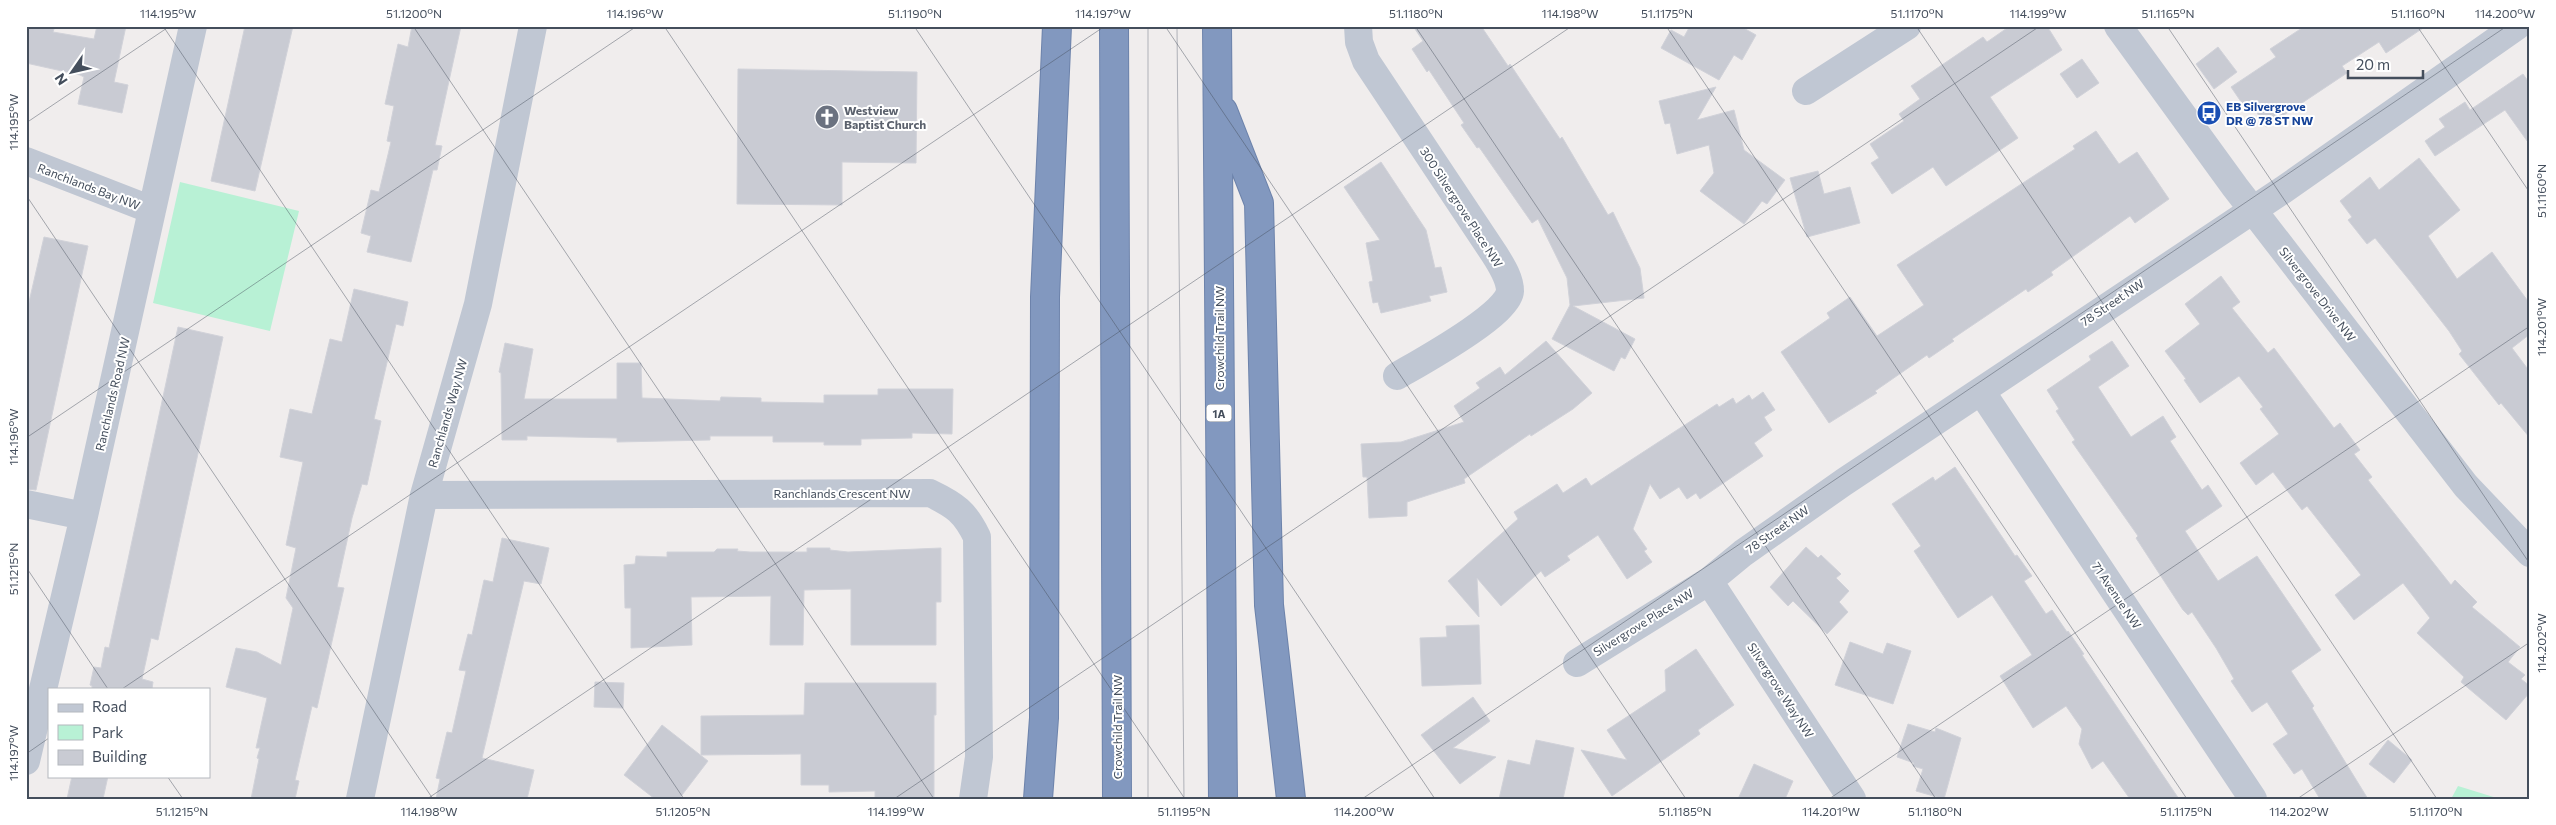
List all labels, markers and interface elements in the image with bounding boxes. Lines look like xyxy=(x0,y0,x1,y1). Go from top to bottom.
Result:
text: 114.195°W xyxy=(140,6,196,20)
text: 51.1200°N xyxy=(386,6,442,20)
text: 114.196°W xyxy=(607,6,663,20)
text: 51.1190°N xyxy=(888,6,942,20)
text: 114.197°W xyxy=(1075,6,1131,20)
text: 51.1180°N xyxy=(1389,6,1443,20)
text: 114.198°W xyxy=(1542,6,1598,20)
text: 51.1175°N xyxy=(1641,6,1693,20)
text: 51.1170°N xyxy=(1891,6,1944,20)
text: 114.199°W xyxy=(2010,6,2066,20)
text: 51.1165°N xyxy=(2141,6,2195,20)
text: 51.1160°N xyxy=(2391,6,2445,20)
text: 114.200°W xyxy=(2475,6,2535,20)
north arrow xyxy=(48,48,98,98)
scale bar xyxy=(2348,48,2424,80)
text: 20 m xyxy=(2356,55,2390,73)
text: N xyxy=(51,70,71,89)
text: 114.195°W xyxy=(6,94,20,150)
place label: EB Silvergrove DR @ 78 ST NW xyxy=(2226,99,2314,127)
bus stop icon: EB Silvergrove DR @ 78 ST NW xyxy=(2196,100,2222,126)
place label: Westview Baptist Church xyxy=(844,103,926,131)
church icon: Westview Baptist Church xyxy=(814,104,840,130)
street label: 300 Silvergrove Place NW xyxy=(1418,144,1506,270)
street label: Ranchlands Bay NW xyxy=(36,160,142,212)
text: 51.1160°N xyxy=(2534,164,2548,218)
street label: Silvergrove Drive NW xyxy=(2277,244,2359,344)
street label: 78 Street NW xyxy=(2078,276,2146,328)
street label: Crowchild Trail NW xyxy=(1212,286,1226,390)
text: 114.201°W xyxy=(2534,298,2548,356)
street label: Ranchlands Road NW xyxy=(92,336,132,452)
street label: Ranchlands Way NW xyxy=(425,357,469,469)
road number: 1A xyxy=(1206,404,1232,422)
text: 114.196°W xyxy=(6,409,20,465)
street label: Ranchlands Crescent NW xyxy=(773,486,911,500)
street label: 78 Street NW xyxy=(1743,502,1811,556)
text: 51.1215°N xyxy=(6,543,20,595)
street label: 71 Avenue NW xyxy=(2090,559,2144,631)
street label: Silvergrove Place NW xyxy=(1590,585,1696,659)
text: 114.202°W xyxy=(2534,613,2548,673)
street label: Silvergrove Way NW xyxy=(1745,640,1817,740)
street label: Crowchild Trail NW xyxy=(1110,675,1124,779)
legend xyxy=(48,688,210,778)
text: Road xyxy=(92,697,127,715)
text: Park xyxy=(92,723,123,741)
text: 114.197°W xyxy=(6,725,20,781)
text: Building xyxy=(92,747,147,765)
text: 51.1215°N xyxy=(156,804,208,818)
text: 114.198°W xyxy=(401,804,457,818)
text: 51.1205°N xyxy=(655,804,711,818)
text: 114.199°W xyxy=(868,804,924,818)
text: 51.1195°N xyxy=(1157,804,1211,818)
text: 114.200°W xyxy=(1334,804,1394,818)
text: 51.1185°N xyxy=(1658,804,1712,818)
text: 114.201°W xyxy=(1802,804,1860,818)
text: 51.1180°N xyxy=(1908,804,1962,818)
text: 51.1175°N xyxy=(2160,804,2212,818)
text: 114.202°W xyxy=(2269,804,2329,818)
text: 51.1170°N xyxy=(2410,804,2463,818)

